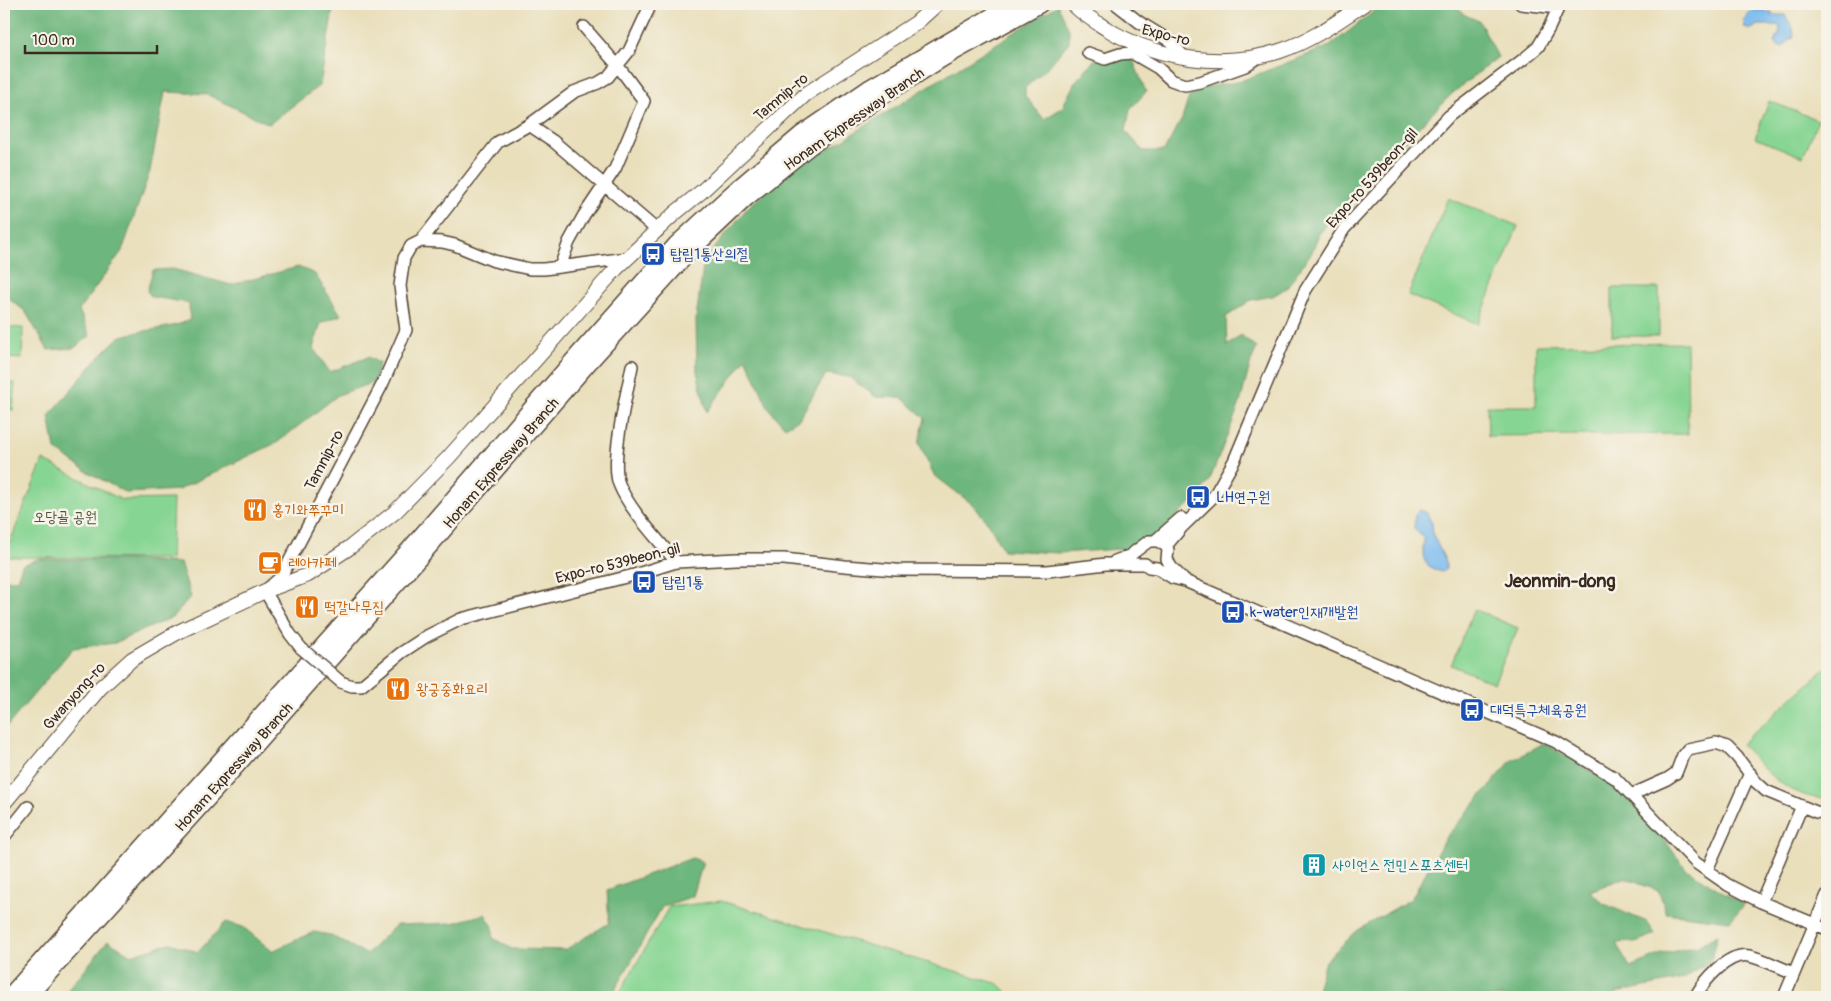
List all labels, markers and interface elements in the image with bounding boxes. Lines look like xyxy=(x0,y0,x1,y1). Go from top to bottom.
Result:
street label: Expo-ro xyxy=(1140,20,1192,51)
scale bar xyxy=(25,22,158,54)
text: 100 m xyxy=(32,31,75,50)
street label: Honam Expressway Branch xyxy=(780,64,928,175)
street label: Tamnip-ro xyxy=(750,69,813,126)
street label: Expo-ro 539beon-gil xyxy=(1322,124,1422,232)
bus stop icon: 탑립1통산의절 xyxy=(640,241,666,267)
place label: 탑립1통산의절 xyxy=(670,245,748,264)
street label: Honam Expressway Branch xyxy=(439,394,563,533)
street label: Tamnip-ro xyxy=(301,427,348,494)
bus stop icon: LH연구원 xyxy=(1185,484,1211,510)
place label: LH연구원 xyxy=(1216,488,1270,507)
restaurant icon: 홍기와쭈꾸미 xyxy=(242,497,268,523)
place label: 홍기와쭈꾸미 xyxy=(272,501,344,520)
park label: 오당골 공원 xyxy=(33,508,97,527)
street label: Expo-ro 539beon-gil xyxy=(554,539,683,588)
cafe icon: 레아카페 xyxy=(257,550,283,576)
place label: 레아카페 xyxy=(288,554,336,573)
bus stop icon: 탑립1통 xyxy=(631,569,657,595)
district label: Jeonmin-dong xyxy=(1504,570,1616,593)
place label: 탑립1통 xyxy=(662,573,704,592)
restaurant icon: 떡갈나무집 xyxy=(294,594,320,620)
place label: 떡갈나무집 xyxy=(324,598,384,617)
bus stop icon: k-water인재개발원 xyxy=(1220,599,1246,625)
place label: k-water인재개발원 xyxy=(1250,603,1358,622)
street label: Gwanyong-ro xyxy=(39,659,110,734)
restaurant icon: 왕궁중화요리 xyxy=(385,676,411,702)
place label: 왕궁중화요리 xyxy=(416,680,488,699)
bus stop icon: 대덕특구체육공원 xyxy=(1459,697,1485,723)
street label: Honam Expressway Branch xyxy=(171,699,297,836)
place label: 대덕특구체육공원 xyxy=(1490,701,1587,720)
building icon: 사이언스 전민스포츠센터 xyxy=(1301,852,1327,878)
place label: 사이언스 전민스포츠센터 xyxy=(1332,856,1468,875)

